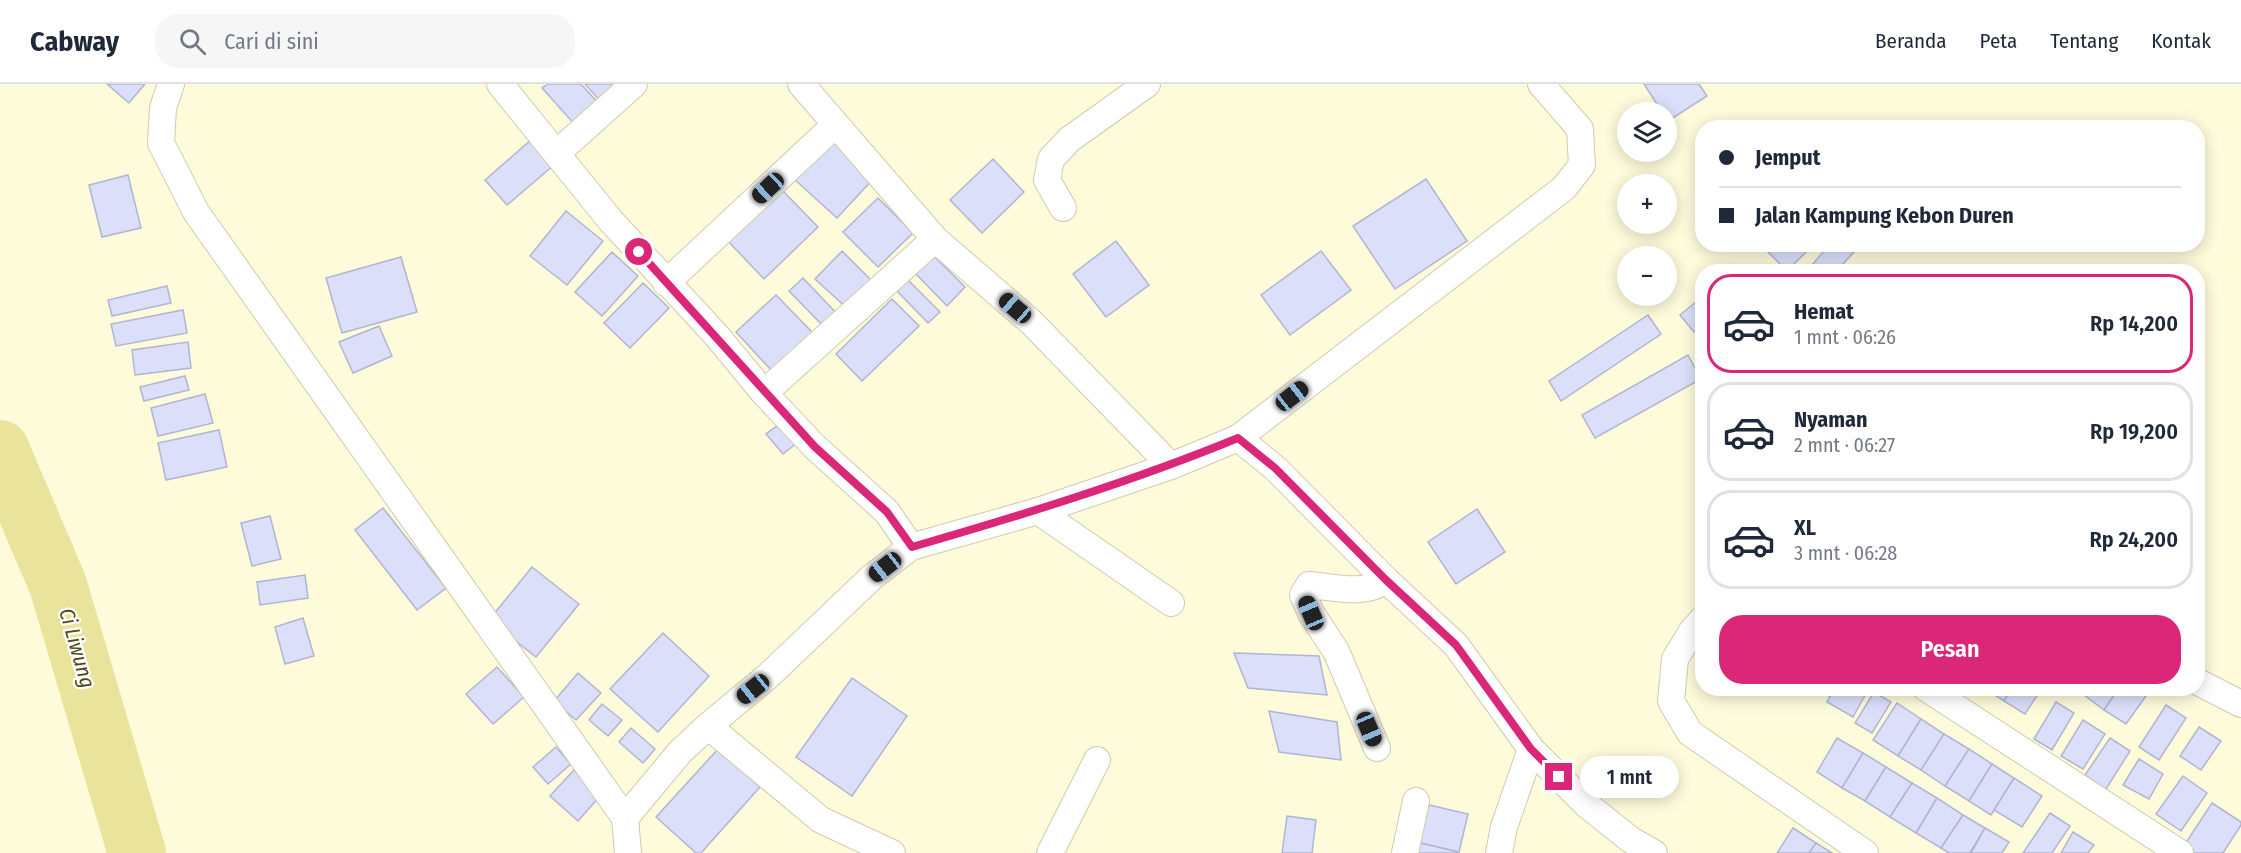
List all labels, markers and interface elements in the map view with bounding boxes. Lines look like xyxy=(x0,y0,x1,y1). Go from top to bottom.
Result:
search box xyxy=(155,14,575,68)
text: Cabway xyxy=(30,25,119,58)
icon: search xyxy=(176,25,209,58)
text: Cari di sini xyxy=(224,28,319,55)
text: Beranda xyxy=(1875,28,1947,54)
text: Peta xyxy=(1980,28,2017,54)
text: Tentang xyxy=(2050,28,2118,54)
text: Kontak xyxy=(2151,28,2211,54)
map controls xyxy=(1617,102,1677,306)
button: layers xyxy=(1617,102,1677,162)
text: Jemput xyxy=(1755,144,1820,171)
car xyxy=(749,169,787,207)
button: + xyxy=(1617,174,1677,234)
text: Jalan Kampung Kebon Duren xyxy=(1755,202,2014,229)
route start xyxy=(625,238,652,265)
button: − xyxy=(1617,246,1677,306)
car xyxy=(996,289,1034,327)
icon: car xyxy=(1722,297,1776,351)
text: Hemat xyxy=(1794,298,1854,325)
text: Rp 14,200 xyxy=(2090,310,2178,337)
text: 1 mnt · 06:26 xyxy=(1794,325,1896,349)
car xyxy=(1272,378,1312,414)
icon: car xyxy=(1722,405,1776,459)
text: Nyaman xyxy=(1794,406,1867,433)
text: Rp 19,200 xyxy=(2090,418,2178,445)
text: 2 mnt · 06:27 xyxy=(1794,433,1895,457)
icon: car xyxy=(1722,513,1776,567)
text: XL xyxy=(1794,514,1816,541)
text: Rp 24,200 xyxy=(2090,526,2178,553)
text: 3 mnt · 06:28 xyxy=(1794,541,1897,565)
car xyxy=(865,549,905,585)
car xyxy=(1296,593,1326,633)
water label: Ci Liwung xyxy=(53,605,101,691)
button: Pesan xyxy=(1719,615,2181,684)
car xyxy=(733,671,773,707)
car xyxy=(1354,709,1384,749)
callout: 1 mnt xyxy=(1580,756,1679,798)
route end xyxy=(1545,763,1572,790)
text: 1 mnt xyxy=(1607,765,1652,789)

